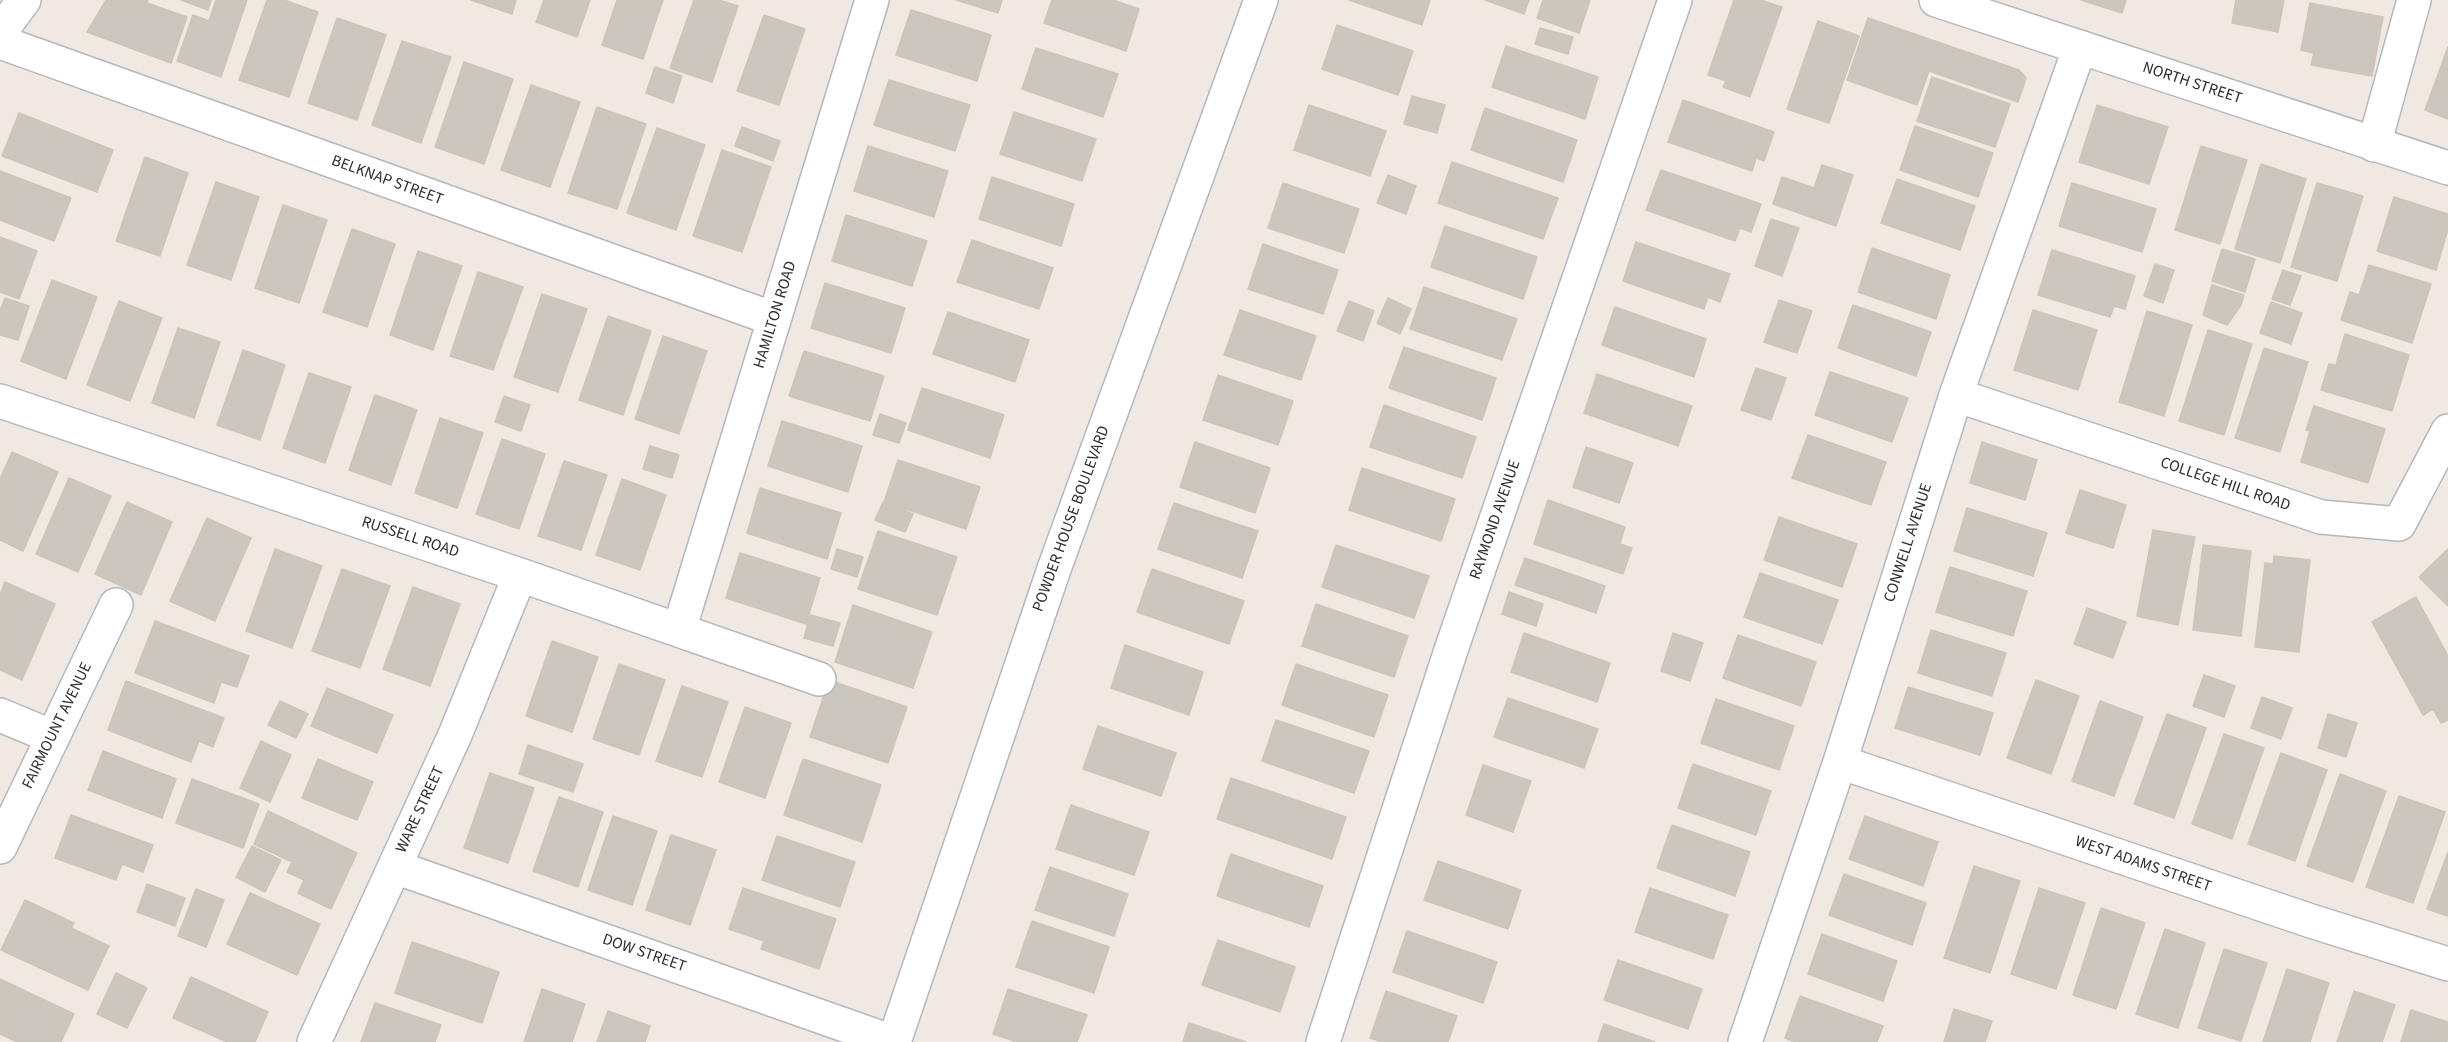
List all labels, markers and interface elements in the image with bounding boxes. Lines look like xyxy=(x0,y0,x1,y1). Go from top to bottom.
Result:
street label: NORTH STREET xyxy=(2140,59,2244,109)
street label: BELKNAP STREET xyxy=(329,152,445,210)
street label: HAMILTON ROAD xyxy=(751,259,801,371)
street label: POWDER HOUSE BOULEVARD xyxy=(1029,423,1115,615)
street label: COLLEGE HILL ROAD xyxy=(2157,454,2293,516)
street label: RAYMOND AVENUE xyxy=(1467,458,1525,582)
street label: CONWELL AVENUE xyxy=(1881,481,1937,605)
street label: RUSSELL ROAD xyxy=(359,513,461,563)
street label: FAIRMOUNT AVENUE xyxy=(19,660,97,792)
street label: WARE STREET xyxy=(393,764,449,856)
street label: WEST ADAMS STREET xyxy=(2072,833,2214,897)
street label: DOW STREET xyxy=(600,931,688,977)

